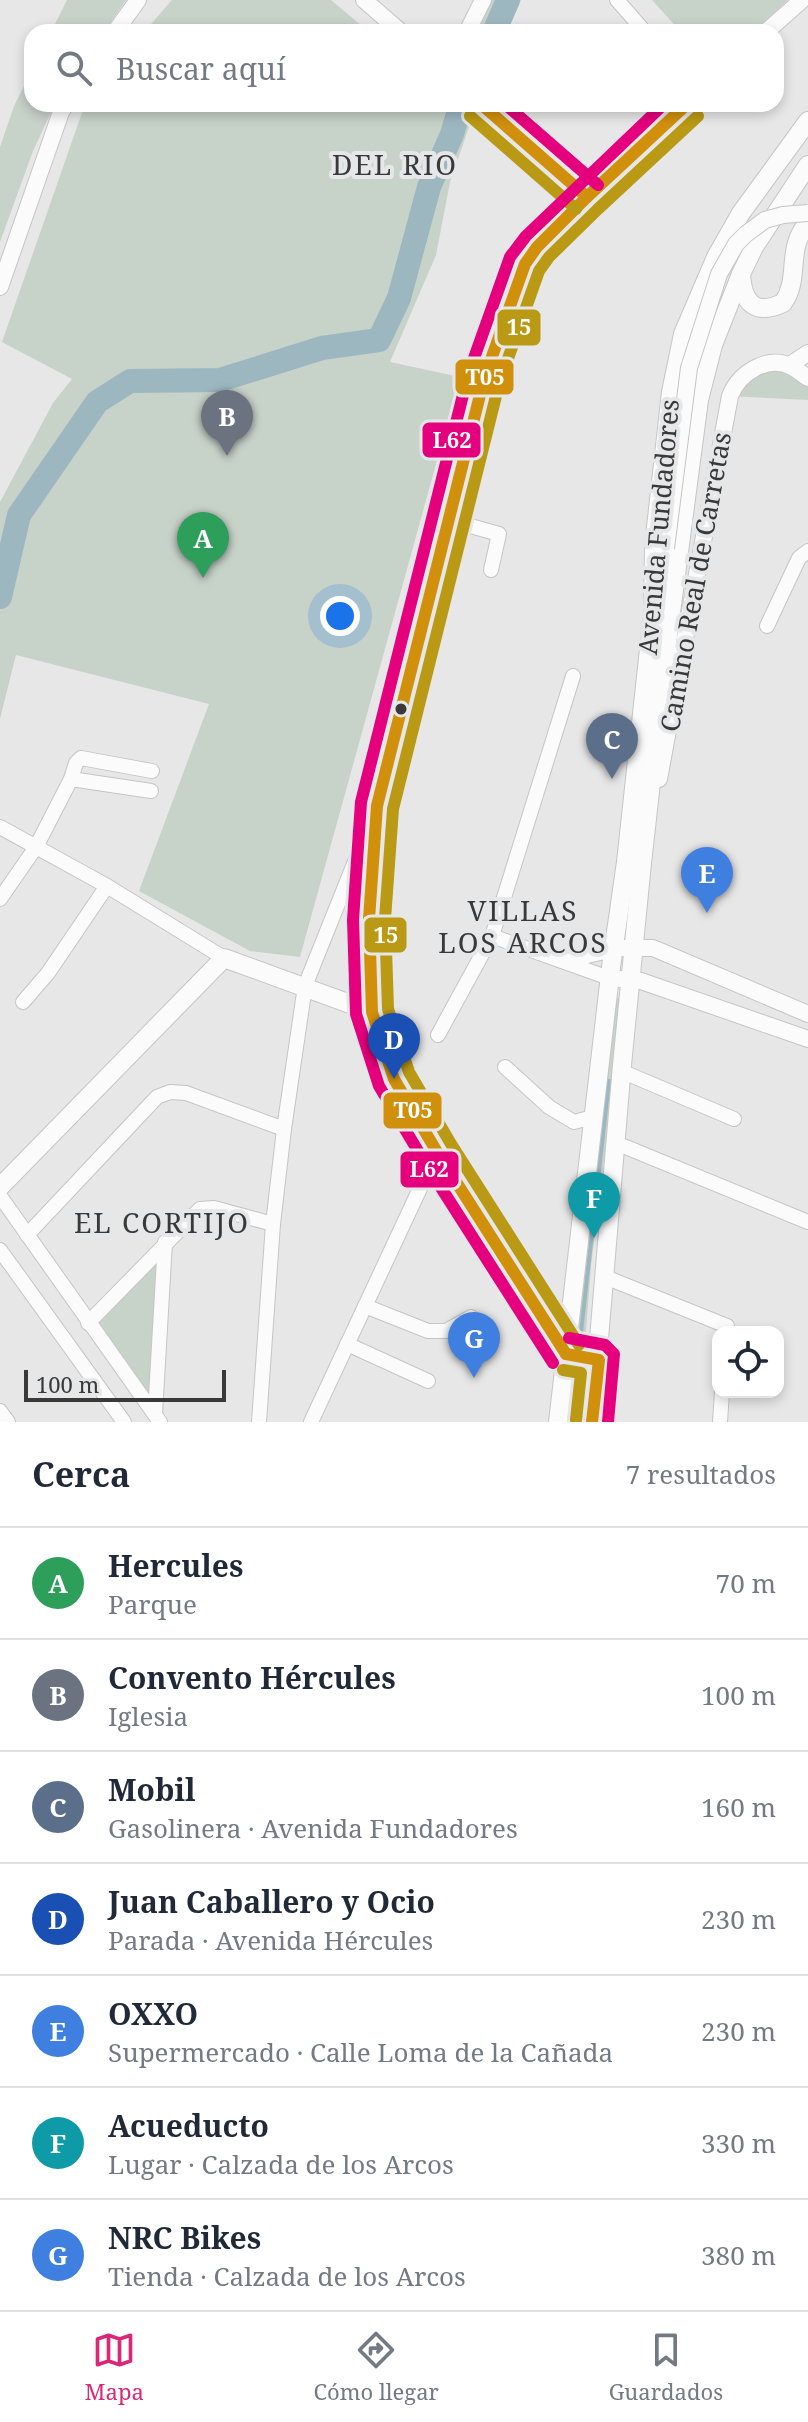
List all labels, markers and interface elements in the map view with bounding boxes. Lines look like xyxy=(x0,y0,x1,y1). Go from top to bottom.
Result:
search box xyxy=(24,24,784,112)
icon: search xyxy=(52,46,96,90)
text: Buscar aquí xyxy=(116,48,286,89)
district label: DEL RIO xyxy=(332,145,458,183)
line badge: 15 xyxy=(496,308,542,347)
text: 15 xyxy=(507,311,531,341)
line badge: T05 xyxy=(454,358,515,396)
text: T05 xyxy=(465,361,505,391)
pin: B xyxy=(201,390,253,456)
street label: Avenida Fundadores xyxy=(629,398,687,656)
line badge: L62 xyxy=(421,421,482,459)
text: L62 xyxy=(432,424,472,454)
street label: Camino Real de Carretas xyxy=(651,429,739,734)
pin: A xyxy=(177,512,229,578)
your location xyxy=(320,596,360,636)
unlabelled marker xyxy=(393,701,409,717)
pin: C xyxy=(586,713,638,779)
pin: E xyxy=(681,847,733,913)
district label: VILLAS LOS ARCOS xyxy=(438,891,608,961)
line badge: 15 xyxy=(363,916,408,954)
text: 15 xyxy=(374,919,398,949)
pin: D xyxy=(368,1013,420,1079)
line badge: T05 xyxy=(382,1091,443,1130)
text: T05 xyxy=(393,1094,433,1124)
line badge: L62 xyxy=(399,1150,460,1189)
text: L62 xyxy=(409,1153,449,1183)
pin: F xyxy=(568,1172,620,1238)
district label: EL CORTIJO xyxy=(74,1203,250,1241)
pin: G xyxy=(448,1312,500,1378)
map controls xyxy=(712,1326,784,1398)
button: locate xyxy=(712,1326,784,1398)
scale bar xyxy=(24,1366,226,1402)
text: 100 m xyxy=(36,1369,99,1399)
text: Cerca xyxy=(32,1451,130,1497)
text: 7 resultados xyxy=(626,1456,776,1492)
text: Hercules xyxy=(108,1545,243,1586)
text: A xyxy=(48,1565,68,1601)
text: 70 m xyxy=(716,1565,776,1601)
text: Parque xyxy=(108,1586,197,1622)
text: Convento Hércules xyxy=(108,1657,396,1698)
text: B xyxy=(49,1677,67,1713)
text: 100 m xyxy=(701,1677,776,1713)
text: Iglesia xyxy=(108,1698,188,1734)
text: Mobil xyxy=(108,1769,196,1810)
text: C xyxy=(49,1789,67,1825)
text: 160 m xyxy=(701,1789,776,1825)
text: Gasolinera · Avenida Fundadores xyxy=(108,1810,518,1846)
text: Juan Caballero y Ocio xyxy=(108,1881,435,1922)
text: D xyxy=(48,1901,68,1937)
text: 230 m xyxy=(701,1901,776,1937)
text: Parada · Avenida Hércules xyxy=(108,1922,433,1958)
text: OXXO xyxy=(108,1993,198,2034)
text: E xyxy=(50,2013,66,2049)
text: 230 m xyxy=(701,2013,776,2049)
text: Supermercado · Calle Loma de la Cañada xyxy=(108,2034,613,2070)
text: Acueducto xyxy=(108,2105,269,2146)
text: F xyxy=(50,2125,66,2161)
text: 330 m xyxy=(701,2125,776,2161)
text: Lugar · Calzada de los Arcos xyxy=(108,2146,454,2182)
text: NRC Bikes xyxy=(108,2217,261,2258)
text: G xyxy=(48,2237,68,2273)
text: 380 m xyxy=(701,2237,776,2273)
text: Tienda · Calzada de los Arcos xyxy=(108,2258,466,2294)
tab: Mapa xyxy=(85,2328,144,2406)
tab: Cómo llegar xyxy=(314,2328,439,2406)
tab: Guardados xyxy=(609,2328,723,2406)

